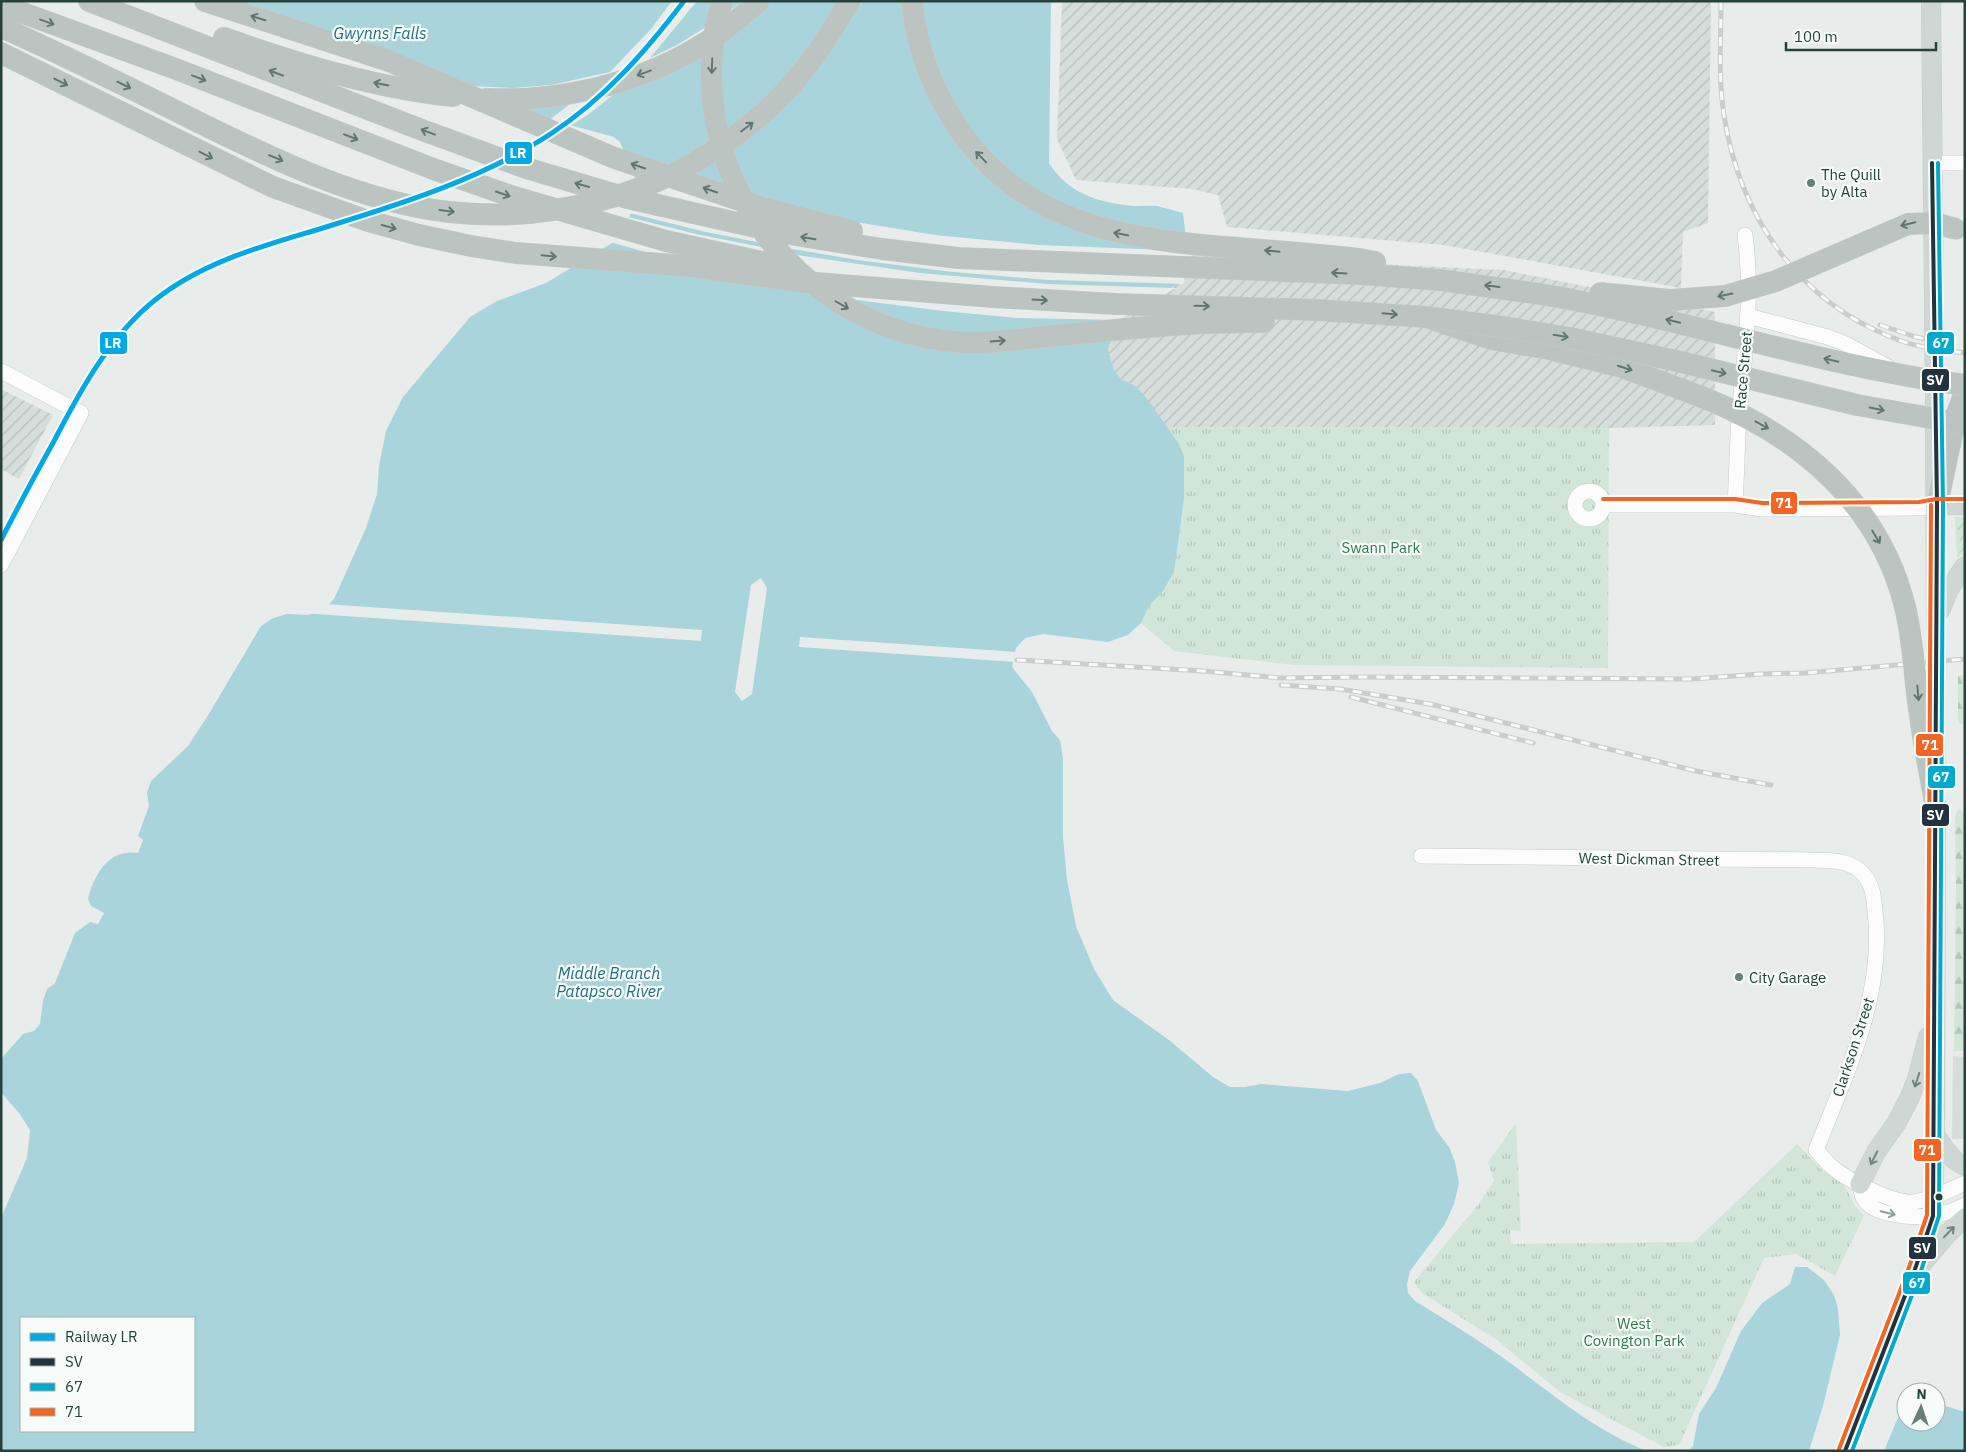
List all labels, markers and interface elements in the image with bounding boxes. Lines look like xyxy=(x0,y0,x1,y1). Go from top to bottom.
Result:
one-way arrow xyxy=(251,13,267,23)
one-way arrow xyxy=(39,17,55,27)
scale bar xyxy=(1786,20,1936,52)
water label: Gwynns Falls xyxy=(334,23,426,43)
text: 100 m xyxy=(1794,27,1838,46)
one-way arrow xyxy=(707,58,717,74)
one-way arrow xyxy=(269,68,285,77)
one-way arrow xyxy=(637,69,652,78)
one-way arrow xyxy=(191,74,207,83)
one-way arrow xyxy=(53,77,68,87)
one-way arrow xyxy=(373,78,389,88)
one-way arrow xyxy=(117,80,132,90)
one-way arrow xyxy=(740,121,753,132)
one-way arrow xyxy=(421,127,436,136)
one-way arrow xyxy=(343,133,358,142)
line badge: LR xyxy=(504,141,533,165)
text: LR xyxy=(510,144,526,162)
one-way arrow xyxy=(975,150,987,163)
one-way arrow xyxy=(198,151,213,160)
one-way arrow xyxy=(268,154,283,164)
one-way arrow xyxy=(630,160,646,170)
place label: The Quill by Alta xyxy=(1821,165,1881,201)
marker: The Quill by Alta xyxy=(1805,177,1817,189)
one-way arrow xyxy=(574,179,590,189)
one-way arrow xyxy=(702,185,718,194)
one-way arrow xyxy=(495,190,510,199)
one-way arrow xyxy=(439,206,455,216)
one-way arrow xyxy=(1901,220,1917,230)
one-way arrow xyxy=(381,223,397,232)
one-way arrow xyxy=(1114,228,1130,238)
one-way arrow xyxy=(800,232,816,242)
one-way arrow xyxy=(1264,246,1280,256)
one-way arrow xyxy=(541,251,557,260)
one-way arrow xyxy=(1331,268,1347,277)
one-way arrow xyxy=(1484,281,1500,291)
one-way arrow xyxy=(1717,291,1733,301)
one-way arrow xyxy=(1032,296,1048,305)
one-way arrow xyxy=(835,300,849,310)
one-way arrow xyxy=(1194,301,1210,311)
one-way arrow xyxy=(1381,309,1397,319)
one-way arrow xyxy=(1666,316,1682,325)
street label: Race Street xyxy=(1730,330,1756,410)
line badge: LR xyxy=(99,331,128,355)
line badge: 67 xyxy=(1926,331,1955,355)
one-way arrow xyxy=(1552,332,1568,342)
text: LR xyxy=(105,334,121,352)
text: 67 xyxy=(1933,334,1949,352)
one-way arrow xyxy=(990,337,1006,346)
one-way arrow xyxy=(1823,355,1839,364)
one-way arrow xyxy=(1617,364,1633,374)
one-way arrow xyxy=(1711,368,1727,377)
line badge: SV xyxy=(1921,368,1950,392)
text: SV xyxy=(1926,371,1944,389)
one-way arrow xyxy=(1869,405,1885,414)
one-way arrow xyxy=(1754,420,1769,430)
line badge: 71 xyxy=(1770,491,1798,515)
text: 71 xyxy=(1776,494,1793,512)
one-way arrow xyxy=(1872,530,1882,544)
park label: Swann Park xyxy=(1341,538,1421,557)
one-way arrow xyxy=(1913,685,1922,701)
line badge: 71 xyxy=(1915,733,1944,757)
text: 71 xyxy=(1922,736,1939,754)
line badge: 67 xyxy=(1927,765,1956,789)
text: 67 xyxy=(1933,768,1949,786)
line badge: SV xyxy=(1921,803,1950,827)
text: SV xyxy=(1926,806,1944,824)
street label: West Dickman Street xyxy=(1578,848,1720,870)
water label: Middle Branch Patapsco River xyxy=(556,963,663,1001)
place label: City Garage xyxy=(1749,968,1826,987)
marker: City Garage xyxy=(1733,971,1745,983)
street label: Clarkson Street xyxy=(1828,995,1878,1099)
one-way arrow xyxy=(1911,1072,1921,1088)
line badge: 71 xyxy=(1913,1138,1942,1162)
text: 71 xyxy=(1919,1141,1936,1159)
one-way arrow xyxy=(1869,1150,1879,1165)
unlabelled marker xyxy=(1934,1192,1944,1202)
one-way arrow xyxy=(1880,1209,1896,1218)
one-way arrow xyxy=(1943,1226,1955,1239)
line badge: SV xyxy=(1908,1236,1937,1260)
text: SV xyxy=(1913,1239,1931,1257)
line badge: 67 xyxy=(1902,1271,1931,1295)
text: 67 xyxy=(1909,1274,1925,1292)
park label: West Covington Park xyxy=(1583,1314,1685,1350)
legend xyxy=(20,1317,195,1432)
text: Railway LR xyxy=(65,1327,138,1346)
text: SV xyxy=(65,1352,83,1371)
text: 67 xyxy=(65,1377,83,1396)
north arrow xyxy=(1896,1382,1946,1432)
text: N xyxy=(1916,1385,1927,1403)
text: 71 xyxy=(65,1402,83,1421)

